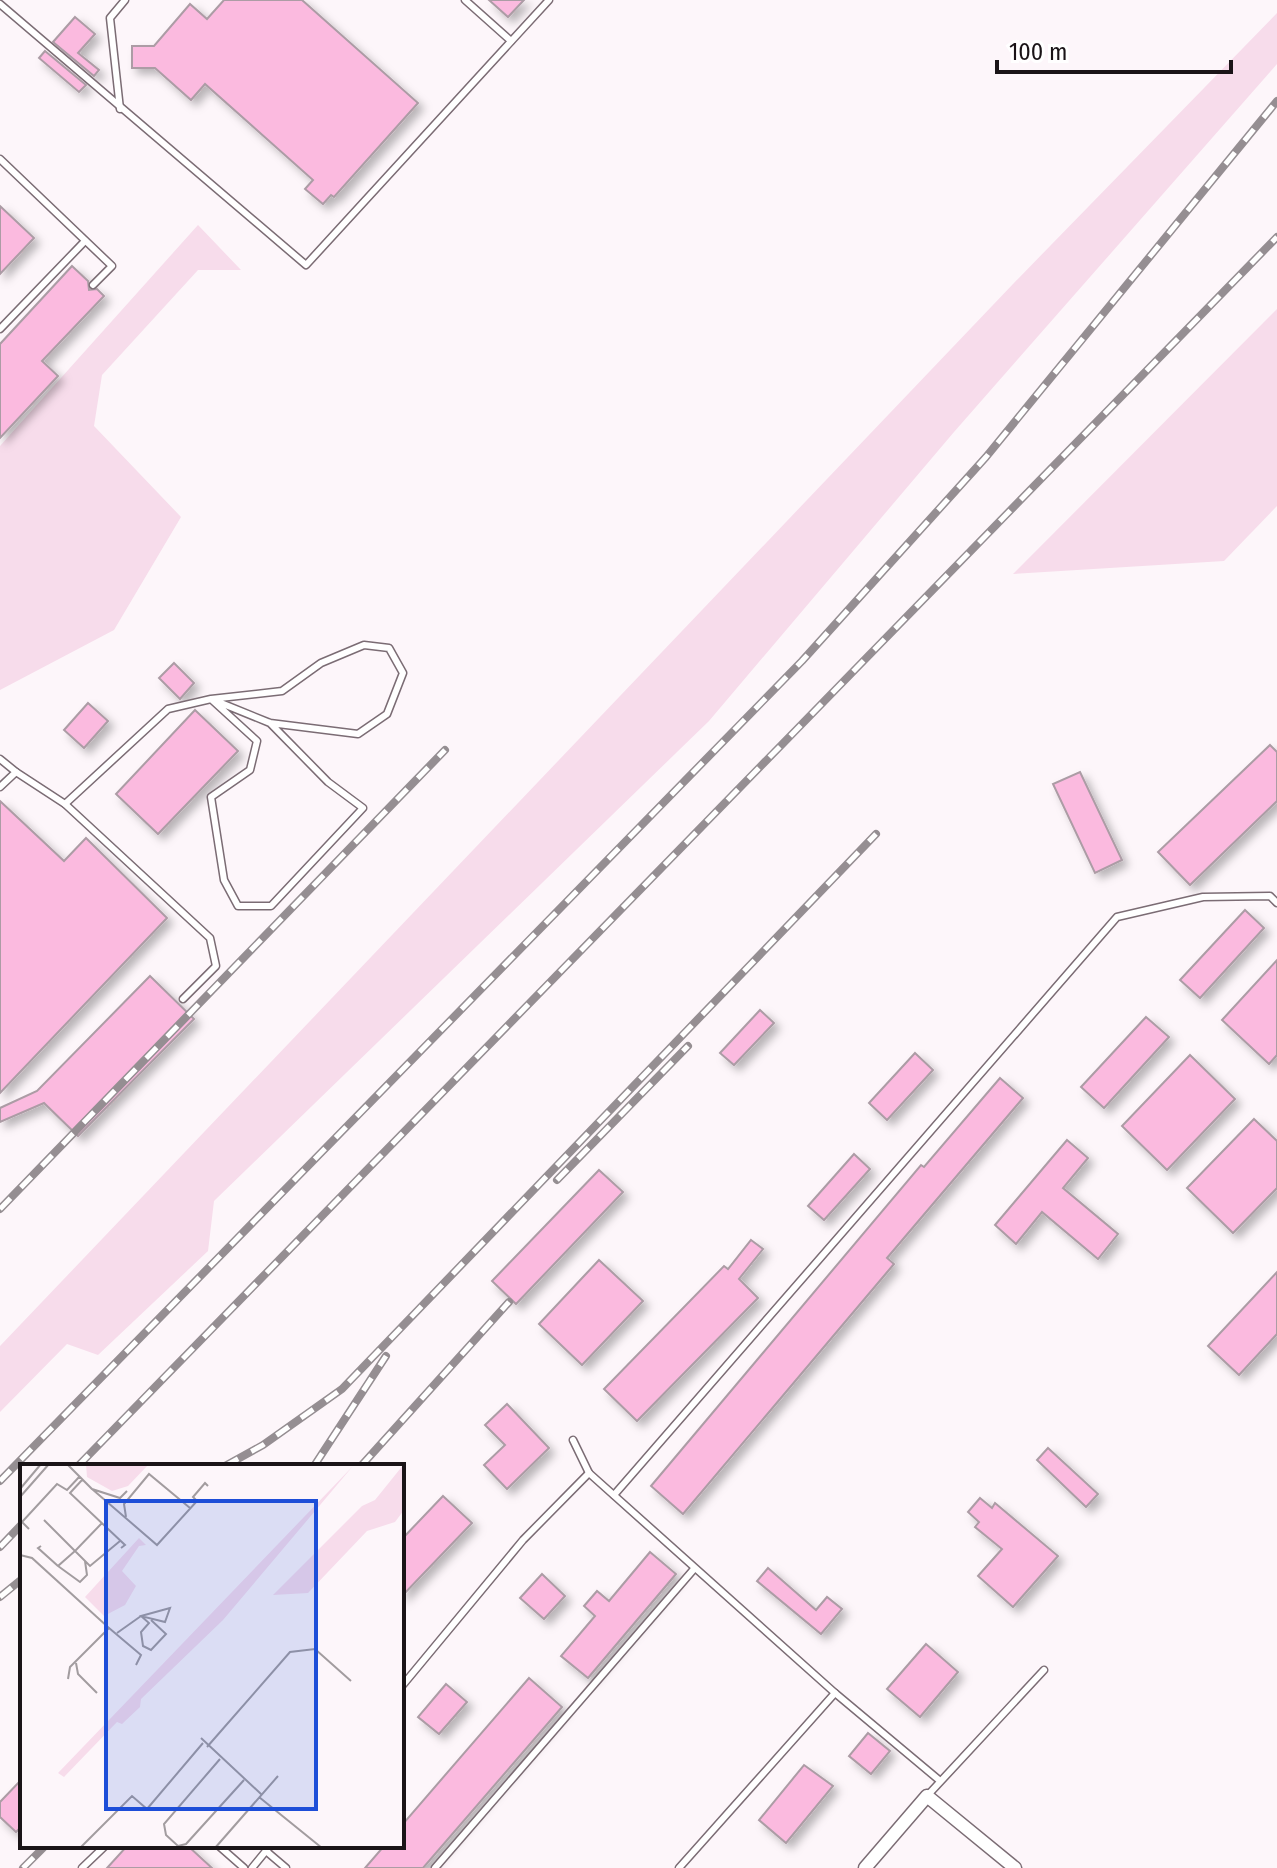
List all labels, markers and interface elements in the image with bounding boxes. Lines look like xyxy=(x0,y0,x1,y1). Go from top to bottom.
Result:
scale bar xyxy=(997,24,1231,74)
text: 100 m xyxy=(1009,38,1067,66)
inset map xyxy=(20,1464,404,1848)

